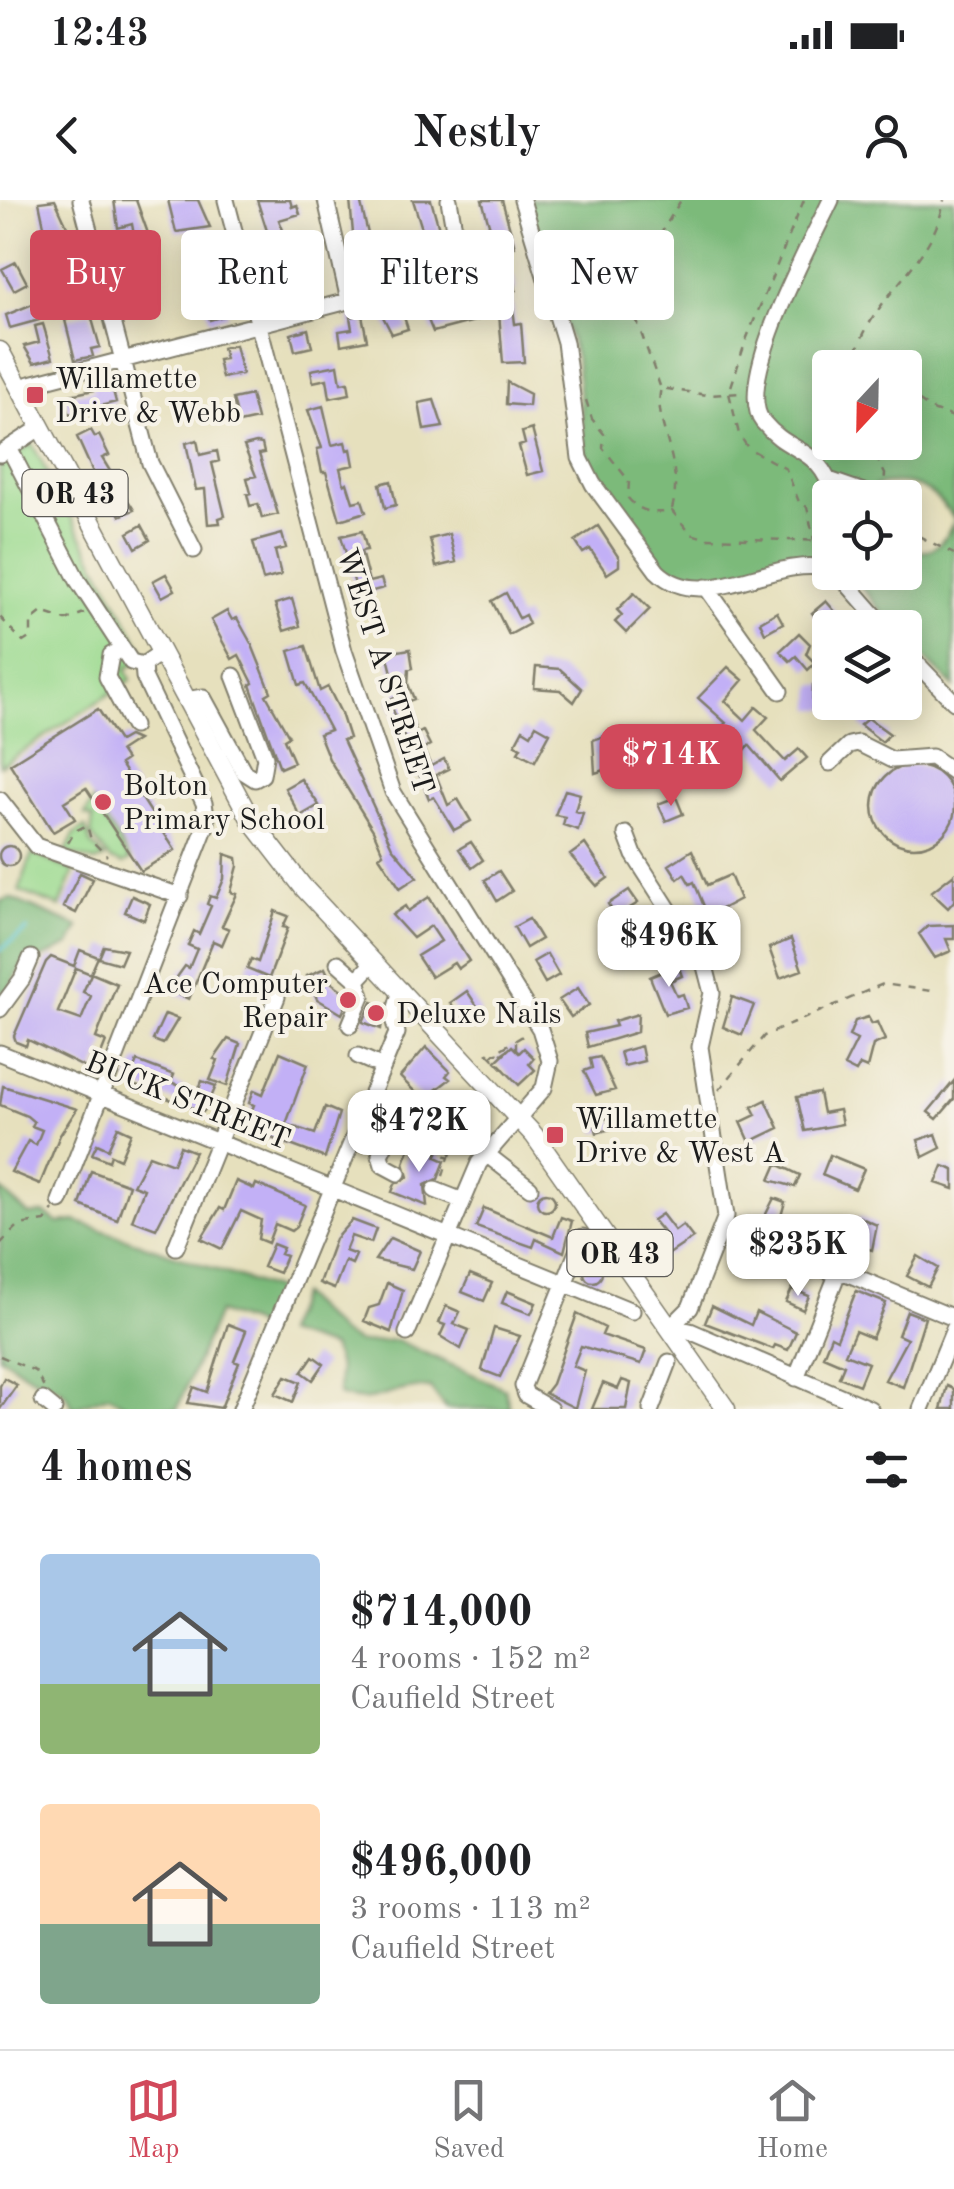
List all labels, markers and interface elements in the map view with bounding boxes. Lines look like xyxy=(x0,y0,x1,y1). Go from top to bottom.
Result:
text: 12:43 xyxy=(50,16,149,54)
icon: back xyxy=(40,108,95,163)
icon: person xyxy=(859,108,914,163)
text: Nestly xyxy=(413,112,541,157)
chip: Buy xyxy=(30,230,161,320)
chip: Rent xyxy=(181,230,324,320)
chip: Filters xyxy=(344,230,514,320)
chip: New xyxy=(534,230,674,320)
north arrow xyxy=(812,350,922,460)
map controls xyxy=(812,350,922,720)
place label: Willamette Drive & Webb xyxy=(55,365,241,429)
marker: Willamette Drive & Webb xyxy=(24,384,46,406)
road number: OR 43 xyxy=(22,470,128,516)
button: locate xyxy=(812,480,922,590)
street label: WEST A STREET xyxy=(330,545,438,798)
button: layers xyxy=(812,610,922,720)
pin: $714K xyxy=(601,724,741,809)
text: $714K xyxy=(622,740,720,772)
place label: Bolton Primary School xyxy=(123,772,325,836)
marker: Bolton Primary School xyxy=(92,791,114,813)
pin: $496K xyxy=(599,905,739,990)
text: $496K xyxy=(620,921,718,953)
place label: Ace Computer Repair xyxy=(143,970,328,1034)
marker: Ace Computer Repair xyxy=(337,989,359,1011)
place label: Deluxe Nails xyxy=(396,1000,562,1030)
marker: Deluxe Nails xyxy=(365,1002,387,1024)
street label: BUCK STREET xyxy=(81,1047,294,1157)
pin: $472K xyxy=(349,1090,489,1175)
place label: Willamette Drive & West A xyxy=(575,1105,785,1169)
text: $472K xyxy=(370,1106,468,1138)
marker: Willamette Drive & West A xyxy=(544,1124,566,1146)
pin: $235K xyxy=(728,1214,868,1299)
road number: OR 43 xyxy=(568,1230,672,1276)
text: $235K xyxy=(749,1230,847,1262)
icon: filters xyxy=(859,1442,914,1497)
text: 4 homes xyxy=(40,1448,192,1490)
text: $714,000 xyxy=(350,1593,532,1635)
icon: home xyxy=(120,1594,240,1714)
text: 4 rooms · 152 m² xyxy=(350,1644,591,1676)
text: Caufield Street xyxy=(350,1684,555,1716)
text: $496,000 xyxy=(350,1843,532,1885)
icon: home xyxy=(120,1844,240,1964)
text: 3 rooms · 113 m² xyxy=(350,1894,591,1926)
text: Caufield Street xyxy=(350,1934,555,1966)
tab: Map xyxy=(126,2073,181,2168)
tab: Saved xyxy=(433,2073,505,2168)
tab: Home xyxy=(757,2073,828,2168)

